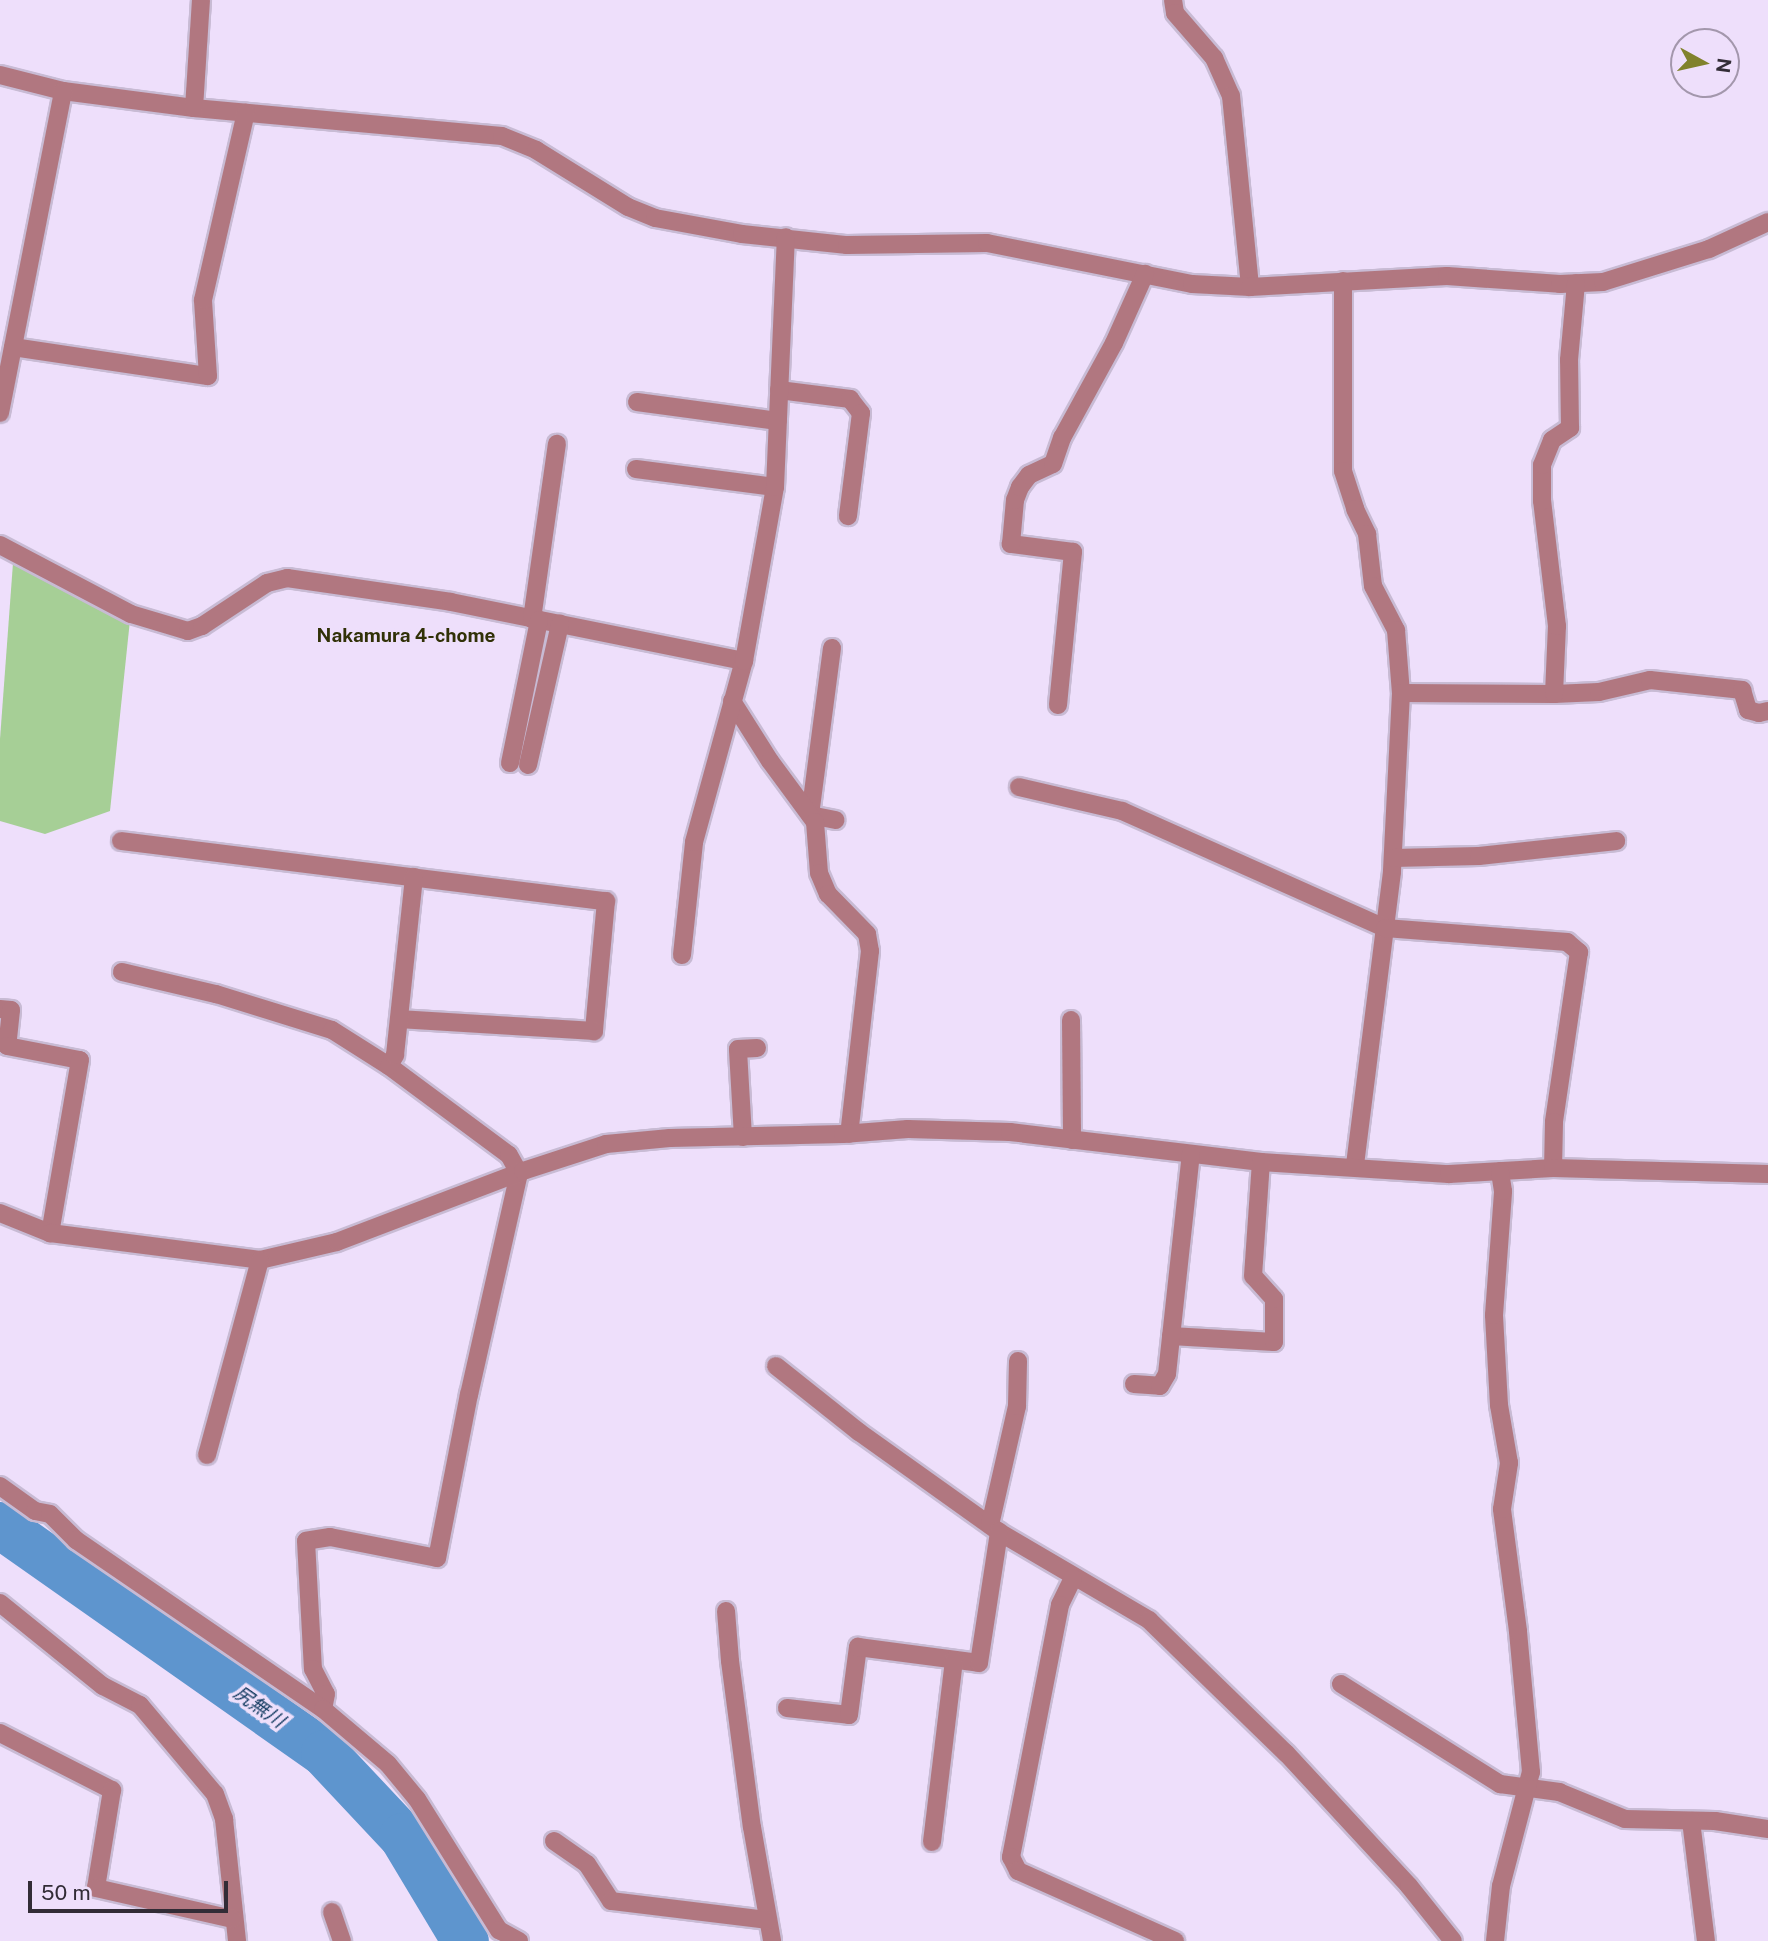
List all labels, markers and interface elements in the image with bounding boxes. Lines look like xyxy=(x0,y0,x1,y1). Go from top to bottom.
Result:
north arrow xyxy=(1670,28,1740,98)
text: N xyxy=(1712,57,1736,75)
district label: Nakamura 4-chome xyxy=(317,625,495,647)
water label: 尻無川 xyxy=(229,1681,289,1733)
scale bar xyxy=(32,1868,231,1912)
text: 50 m xyxy=(41,1880,91,1905)

